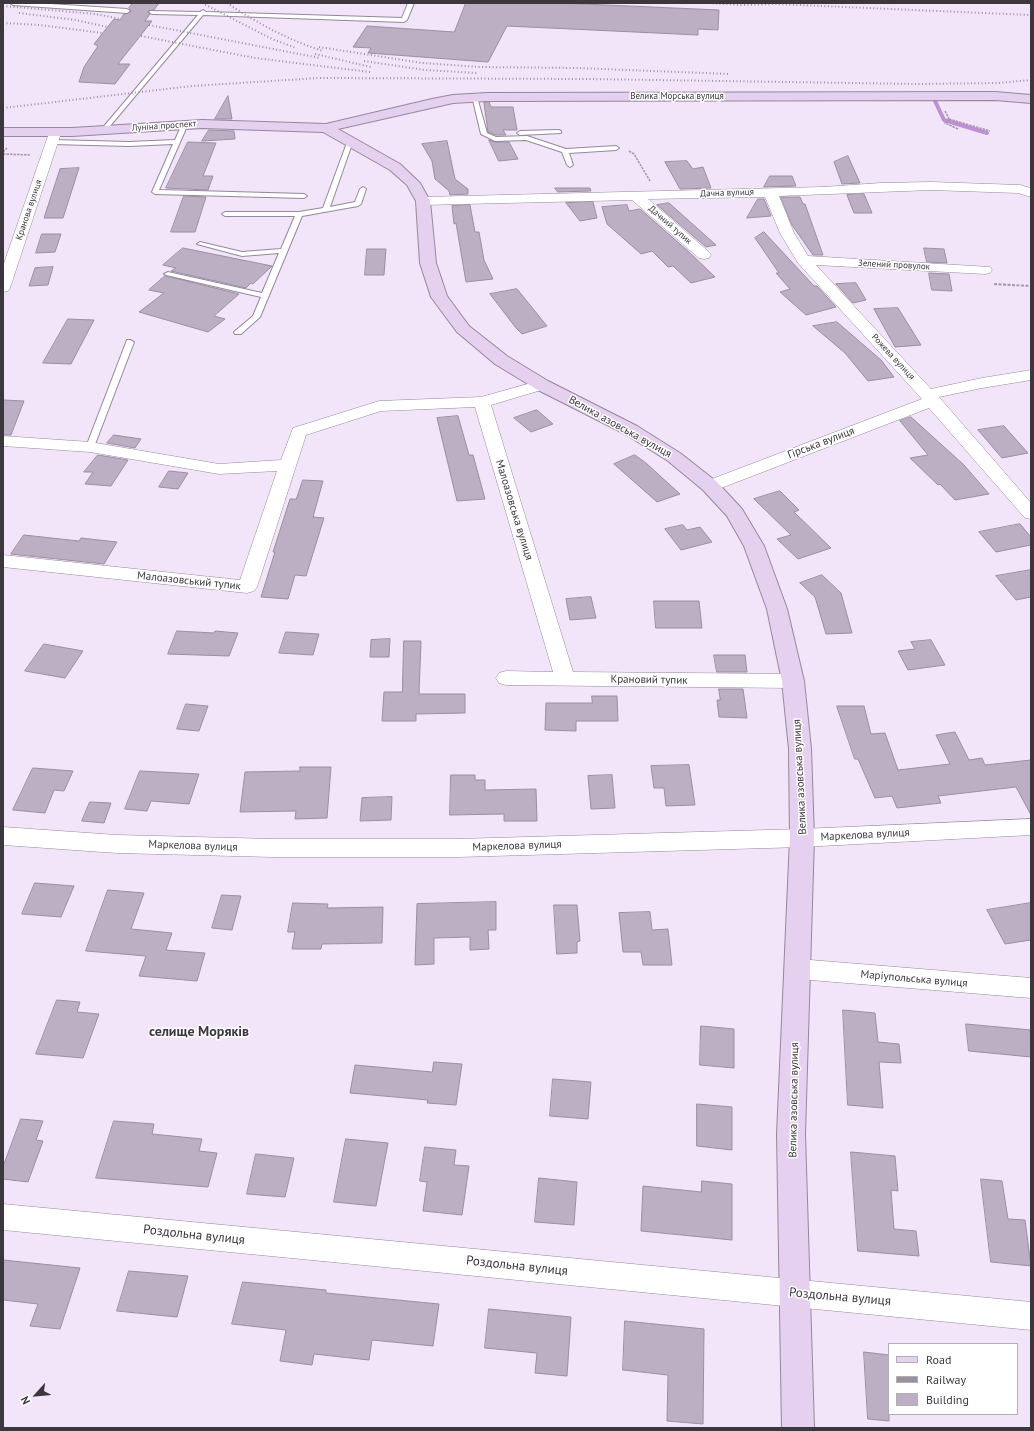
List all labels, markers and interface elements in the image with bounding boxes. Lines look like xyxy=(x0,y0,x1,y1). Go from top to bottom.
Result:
street label: Велика Морська вулиця xyxy=(630,91,724,101)
street label: Луніна проспект xyxy=(131,118,197,134)
street label: Кранова вулиця xyxy=(14,178,44,242)
street label: Дачна вулиця xyxy=(700,187,754,199)
street label: Дачний тупик xyxy=(646,203,694,247)
street label: Зелений провулок xyxy=(858,258,930,272)
street label: Рожева вулиця xyxy=(869,332,917,382)
street label: Велика азовська вулиця xyxy=(566,393,674,461)
street label: Гірська вулиця xyxy=(786,424,856,462)
street label: Малоазовська вулиця xyxy=(492,458,536,562)
street label: Малоазовський тупик xyxy=(136,569,242,593)
street label: Крановий тупик xyxy=(610,673,688,687)
street label: Велика азовська вулиця xyxy=(790,719,810,835)
street label: Маркелова вулиця xyxy=(820,826,910,844)
street label: Маркелова вулиця xyxy=(148,838,238,854)
street label: Маркелова вулиця xyxy=(472,838,562,854)
street label: Маріупольська вулиця xyxy=(860,968,968,990)
district label: селище Моряків xyxy=(149,1024,249,1040)
street label: Велика азовська вулиця xyxy=(786,1042,802,1158)
street label: Роздольна вулиця xyxy=(142,1222,246,1248)
street label: Роздольна вулиця xyxy=(465,1253,569,1279)
street label: Роздольна вулиця xyxy=(788,1285,892,1309)
legend xyxy=(888,1343,1018,1415)
text: Road xyxy=(926,1352,951,1367)
text: Railway xyxy=(926,1372,966,1387)
north arrow xyxy=(16,1375,56,1415)
text: Building xyxy=(926,1392,969,1407)
text: N xyxy=(17,1394,33,1407)

